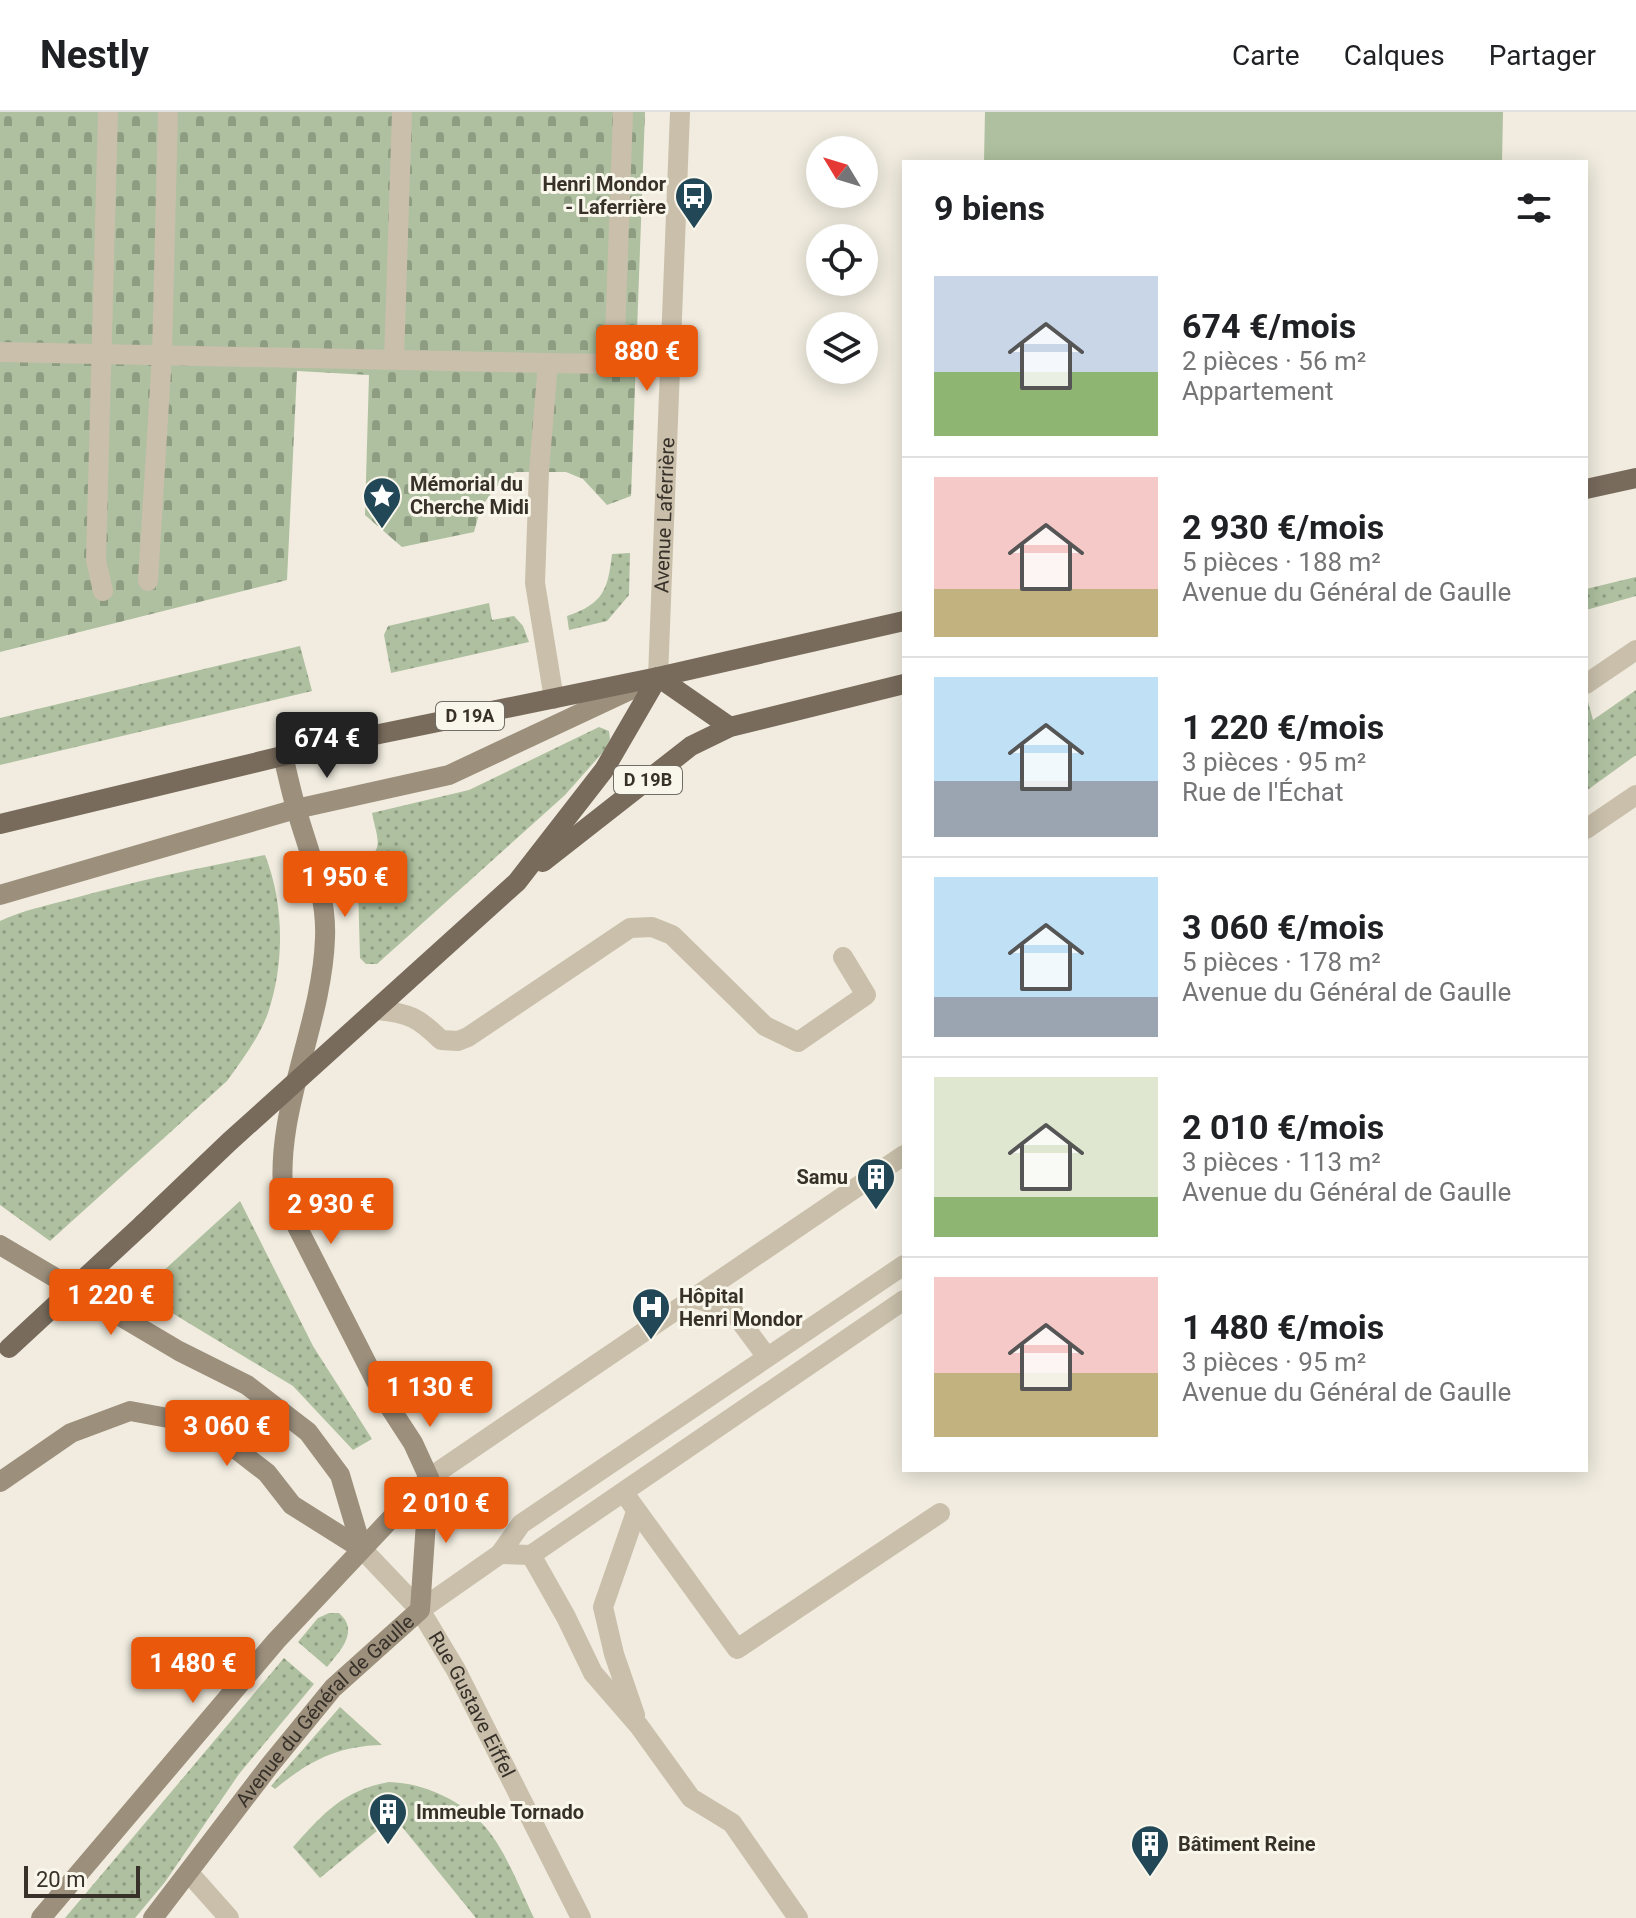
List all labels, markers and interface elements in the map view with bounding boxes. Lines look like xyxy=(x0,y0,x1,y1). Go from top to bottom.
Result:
text: Nestly xyxy=(40,33,149,77)
text: Carte xyxy=(1232,39,1300,72)
text: Calques xyxy=(1344,39,1445,72)
text: Partager xyxy=(1489,39,1596,72)
north arrow xyxy=(806,136,878,208)
map controls xyxy=(806,136,878,384)
place label: Henri Mondor - Laferrière xyxy=(542,172,667,219)
bus stop icon: Henri Mondor - Laferrière xyxy=(673,175,715,230)
icon: filters xyxy=(1512,186,1556,230)
text: 9 biens xyxy=(934,188,1045,228)
button: locate xyxy=(806,224,878,296)
text: 674 €/mois xyxy=(1182,306,1356,346)
icon: home xyxy=(998,308,1094,404)
button: layers xyxy=(806,312,878,384)
pin: 880 € xyxy=(591,325,703,393)
text: 880 € xyxy=(614,336,680,366)
text: 2 pièces · 56 m² xyxy=(1182,346,1366,376)
text: Appartement xyxy=(1182,376,1334,406)
street label: Avenue Laferrière xyxy=(649,437,679,593)
place label: Mémorial du Cherche Midi xyxy=(410,472,529,519)
place icon: Mémorial du Cherche Midi xyxy=(361,475,403,530)
text: 2 930 €/mois xyxy=(1182,507,1384,547)
icon: home xyxy=(998,509,1094,605)
text: 5 pièces · 188 m² xyxy=(1182,547,1381,577)
text: Avenue du Général de Gaulle xyxy=(1182,577,1511,607)
road number: D 19A xyxy=(436,702,504,730)
text: 1 220 €/mois xyxy=(1182,707,1384,747)
icon: home xyxy=(998,709,1094,805)
pin: 674 € xyxy=(271,712,383,780)
text: 674 € xyxy=(294,723,360,753)
text: 3 pièces · 95 m² xyxy=(1182,747,1366,777)
road number: D 19B xyxy=(614,766,682,794)
text: Rue de l'Échat xyxy=(1182,777,1343,807)
pin: 1 950 € xyxy=(271,851,419,919)
text: 1 950 € xyxy=(301,862,389,892)
text: 3 060 €/mois xyxy=(1182,907,1384,947)
icon: home xyxy=(998,909,1094,1005)
text: 5 pièces · 178 m² xyxy=(1182,947,1381,977)
text: Avenue du Général de Gaulle xyxy=(1182,977,1511,1007)
text: 2 010 €/mois xyxy=(1182,1107,1384,1147)
icon: home xyxy=(998,1109,1094,1205)
text: 3 pièces · 113 m² xyxy=(1182,1147,1381,1177)
building icon: Samu xyxy=(855,1156,897,1211)
place label: Samu xyxy=(796,1165,848,1189)
text: Avenue du Général de Gaulle xyxy=(1182,1177,1511,1207)
pin: 2 930 € xyxy=(257,1178,405,1246)
text: 2 930 € xyxy=(287,1189,375,1219)
pin: 1 220 € xyxy=(37,1269,185,1337)
text: 1 220 € xyxy=(67,1280,155,1310)
place label: Hôpital Henri Mondor xyxy=(679,1284,803,1331)
hospital icon: Hôpital Henri Mondor xyxy=(630,1286,672,1341)
text: 1 480 €/mois xyxy=(1182,1307,1384,1347)
icon: home xyxy=(998,1309,1094,1405)
text: 3 pièces · 95 m² xyxy=(1182,1347,1366,1377)
pin: 1 130 € xyxy=(356,1361,504,1429)
text: 1 130 € xyxy=(386,1372,474,1402)
text: Avenue du Général de Gaulle xyxy=(1182,1377,1511,1407)
pin: 3 060 € xyxy=(153,1400,301,1468)
text: 3 060 € xyxy=(183,1411,271,1441)
pin: 2 010 € xyxy=(372,1477,520,1545)
text: 2 010 € xyxy=(402,1488,490,1518)
street label: Avenue du Général de Gaulle xyxy=(230,1609,419,1811)
street label: Rue Gustave Eiffel xyxy=(424,1627,520,1781)
pin: 1 480 € xyxy=(119,1637,267,1705)
text: 1 480 € xyxy=(149,1648,237,1678)
building icon: Immeuble Tornado xyxy=(367,1791,409,1846)
place label: Immeuble Tornado xyxy=(416,1800,584,1824)
building icon: Bâtiment Reine xyxy=(1129,1823,1171,1878)
place label: Bâtiment Reine xyxy=(1178,1832,1316,1856)
scale bar xyxy=(24,1862,140,1898)
text: 20 m xyxy=(36,1867,85,1892)

